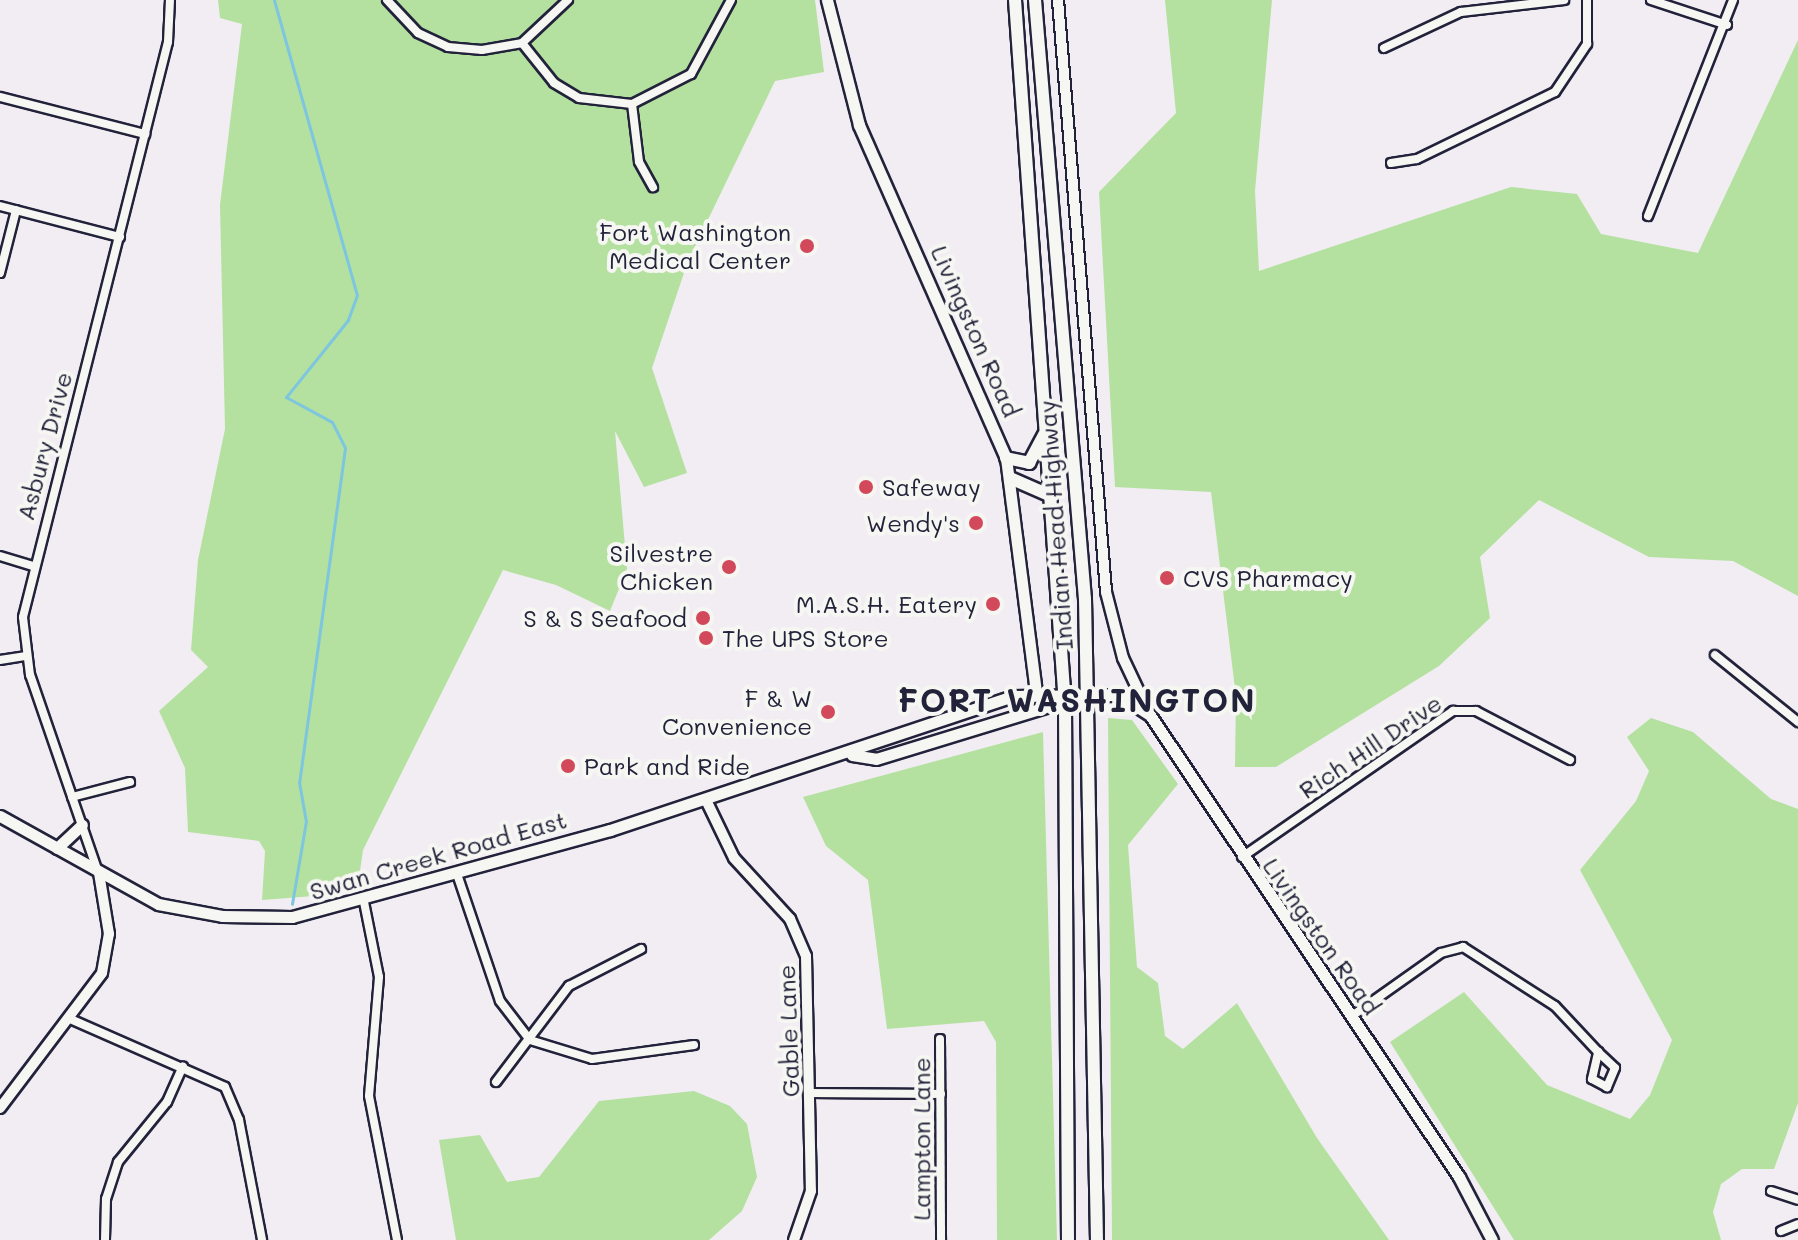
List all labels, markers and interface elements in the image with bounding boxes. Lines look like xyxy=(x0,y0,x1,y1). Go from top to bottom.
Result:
place label: Fort Washington Medical Center xyxy=(599,218,791,274)
marker: Fort Washington Medical Center xyxy=(798,237,816,255)
street label: Livingston Road xyxy=(925,241,1027,421)
street label: Asbury Drive xyxy=(10,369,78,523)
street label: Indian Head Highway xyxy=(1032,399,1078,651)
place label: Safeway xyxy=(882,473,981,501)
marker: Safeway xyxy=(857,478,875,496)
place label: Wendy's xyxy=(866,509,960,537)
marker: Wendy's xyxy=(967,514,985,532)
place label: Silvestre Chicken xyxy=(609,539,713,595)
marker: Silvestre Chicken xyxy=(720,558,738,576)
place label: CVS Pharmacy xyxy=(1183,564,1353,592)
marker: CVS Pharmacy xyxy=(1158,569,1176,587)
place label: M.A.S.H. Eatery xyxy=(796,590,977,618)
marker: M.A.S.H. Eatery xyxy=(984,595,1002,613)
place label: S & S Seafood xyxy=(523,604,687,632)
marker: S & S Seafood xyxy=(694,609,712,627)
place label: The UPS Store xyxy=(722,624,889,652)
marker: The UPS Store xyxy=(697,629,715,647)
district label: FORT WASHINGTON xyxy=(898,680,1256,718)
place label: F & W Convenience xyxy=(662,684,812,740)
street label: Rich Hill Drive xyxy=(1293,688,1447,804)
marker: F & W Convenience xyxy=(819,703,837,721)
place label: Park and Ride xyxy=(584,752,750,780)
marker: Park and Ride xyxy=(559,757,577,775)
street label: Swan Creek Road East xyxy=(306,805,570,905)
street label: Livingston Road xyxy=(1257,852,1387,1020)
street label: Gable Lane xyxy=(771,964,805,1098)
street label: Lampton Lane xyxy=(907,1057,935,1221)

